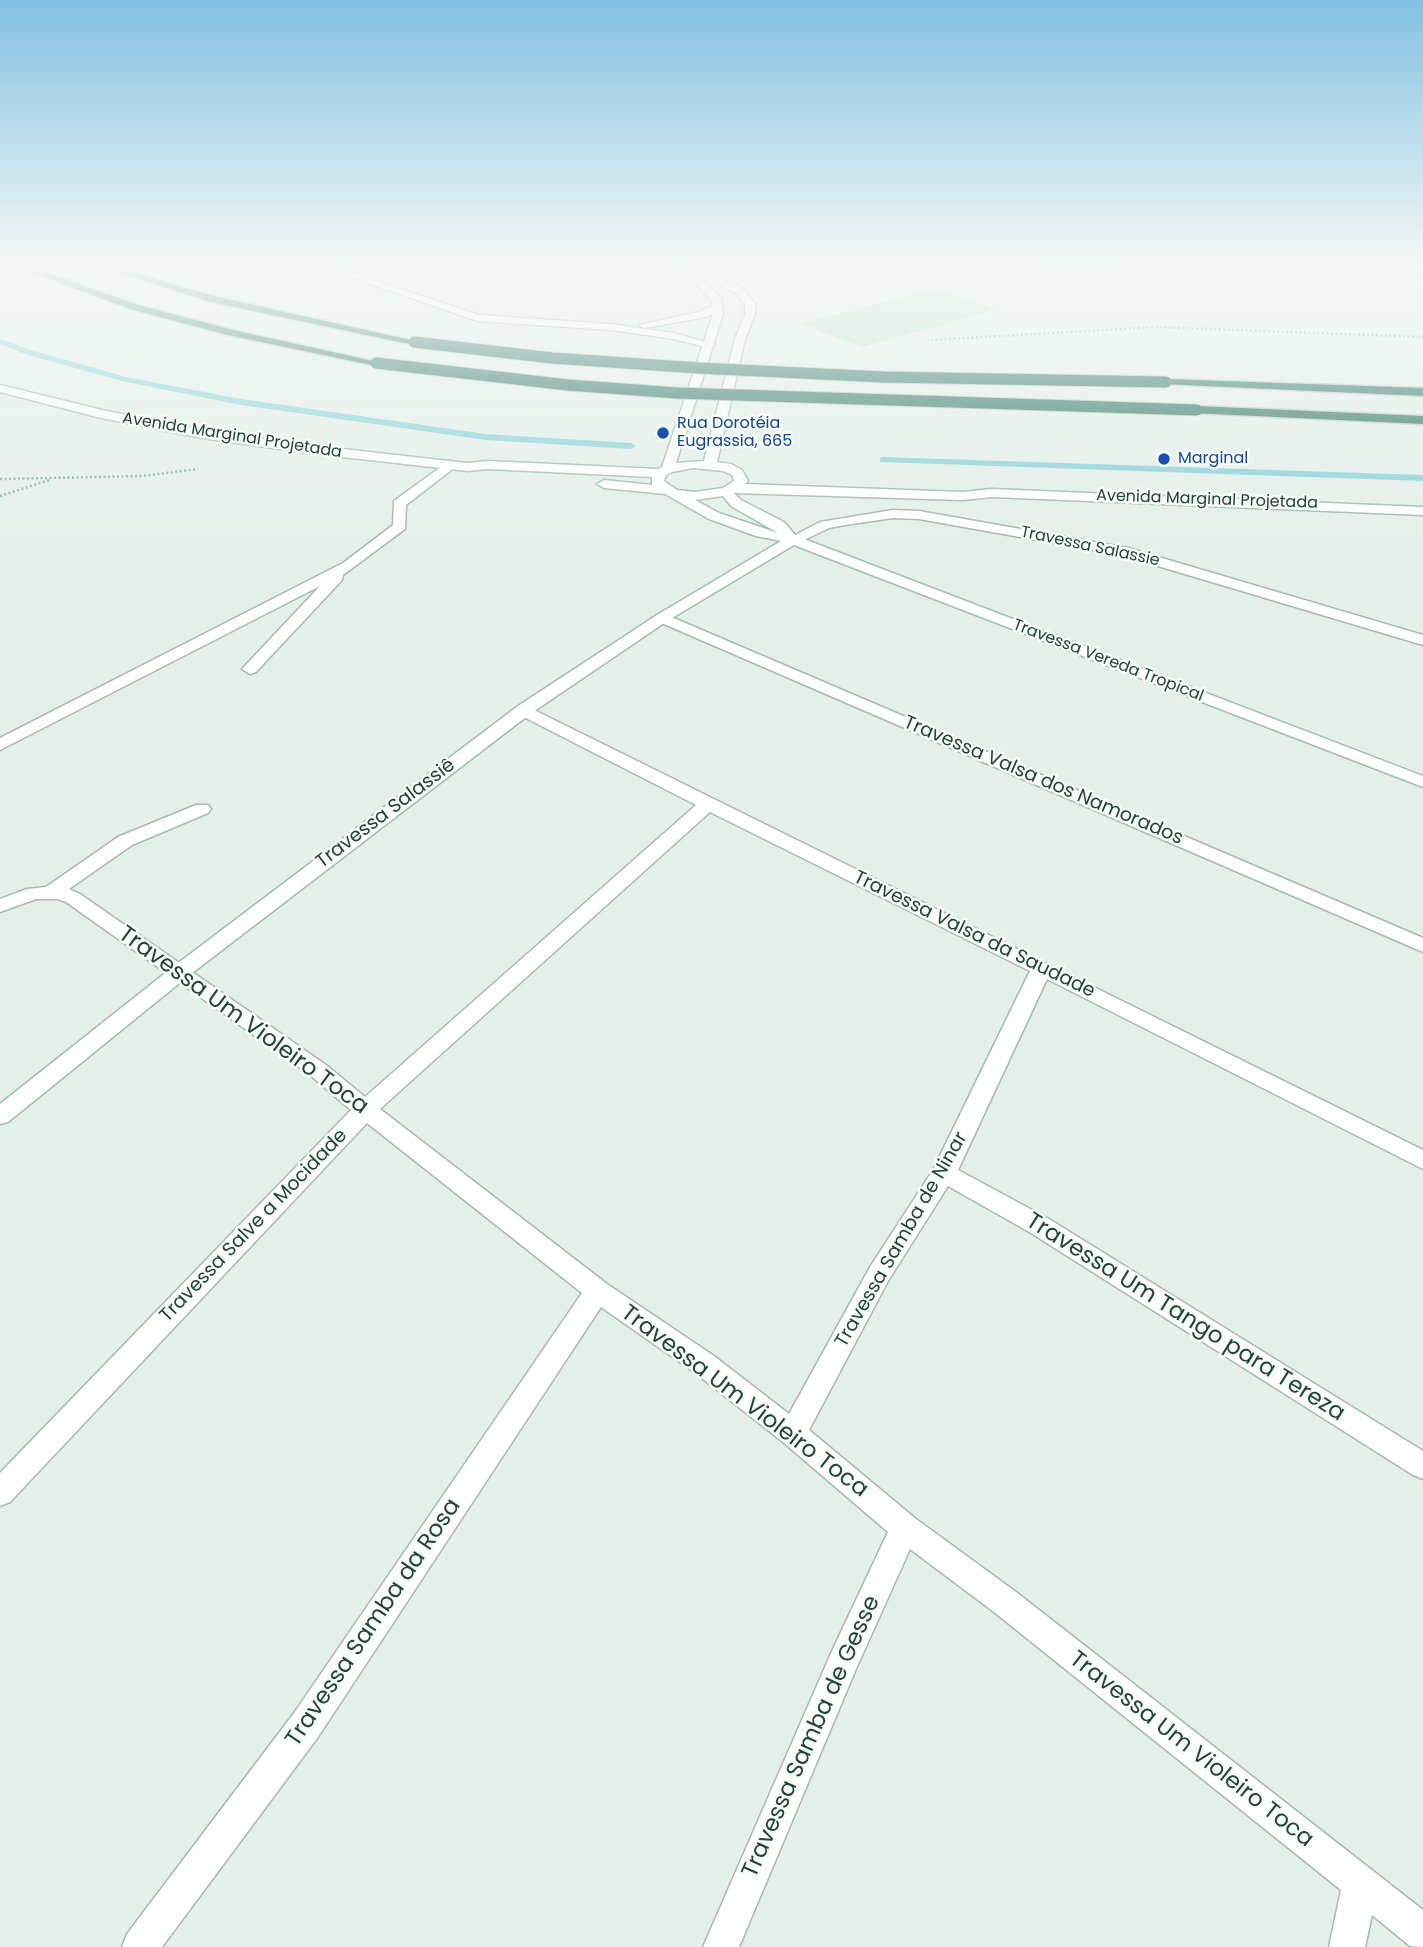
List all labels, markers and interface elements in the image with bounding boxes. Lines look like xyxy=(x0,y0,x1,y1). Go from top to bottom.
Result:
street label: Avenida Marginal Projetada xyxy=(121,409,343,463)
place label: Rua Dorotéia Eugrassia, 665 xyxy=(677,414,792,452)
marker: Rua Dorotéia Eugrassia, 665 xyxy=(655,425,671,441)
place label: Marginal xyxy=(1178,449,1248,469)
marker: Marginal xyxy=(1156,451,1172,467)
street label: Avenida Marginal Projetada xyxy=(1096,487,1318,513)
street label: Travessa Salassie xyxy=(1019,523,1161,571)
street label: Travessa Vereda Tropical xyxy=(1010,616,1206,706)
street label: Travessa Valsa dos Namorados xyxy=(900,712,1186,850)
street label: Travessa Salassiê xyxy=(312,754,460,874)
street label: Travessa Valsa da Saudade xyxy=(850,866,1098,1004)
street label: Travessa Um Violeiro Toca xyxy=(113,921,373,1121)
street label: Travessa Salve a Mocidade xyxy=(156,1125,352,1327)
street label: Travessa Samba de Ninar xyxy=(831,1128,973,1352)
street label: Travessa Um Tango para Tereza xyxy=(1020,1208,1350,1428)
street label: Travessa Um Violeiro Toca xyxy=(615,1300,873,1504)
street label: Travessa Samba da Rosa xyxy=(281,1494,467,1752)
street label: Travessa Samba de Gesse xyxy=(737,1592,887,1882)
street label: Travessa Um Violeiro Toca xyxy=(1063,1646,1319,1854)

